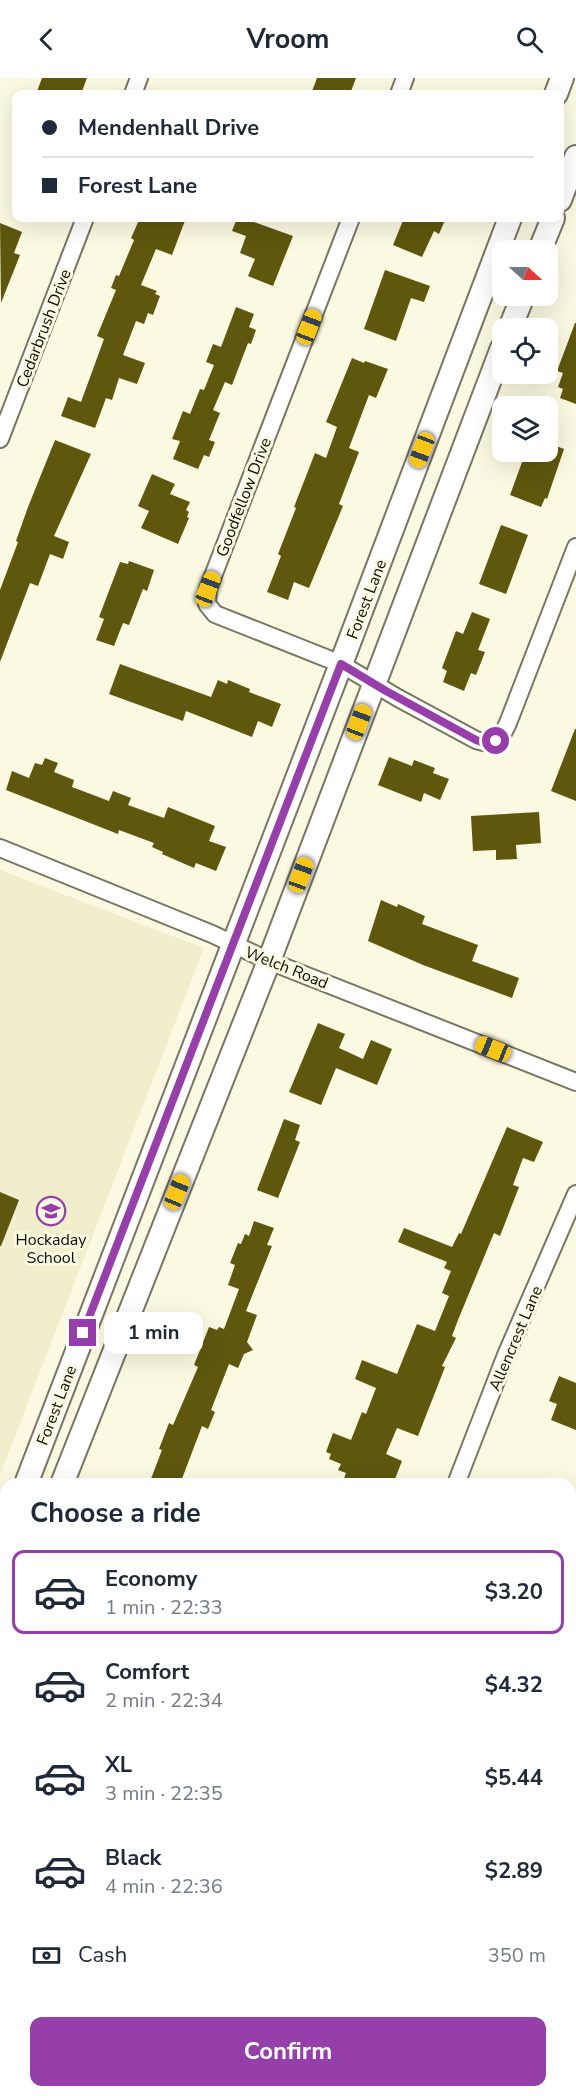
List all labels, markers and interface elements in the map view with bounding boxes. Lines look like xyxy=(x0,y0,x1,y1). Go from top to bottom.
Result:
text: Vroom xyxy=(247,21,329,58)
icon: back xyxy=(30,23,63,56)
icon: search xyxy=(513,23,546,56)
text: Mendenhall Drive xyxy=(78,113,259,143)
text: Forest Lane xyxy=(78,171,197,201)
north arrow xyxy=(492,240,558,306)
map controls xyxy=(492,240,558,462)
street label: Cedarbrush Drive xyxy=(11,266,77,391)
car xyxy=(294,307,324,347)
button: locate xyxy=(492,318,558,384)
button: layers xyxy=(492,396,558,462)
car xyxy=(407,430,437,470)
street label: Goodfellow Drive xyxy=(211,435,277,560)
street label: Forest Lane xyxy=(342,556,392,642)
car xyxy=(193,569,223,609)
car xyxy=(344,702,374,742)
route start xyxy=(482,727,509,754)
car xyxy=(286,855,316,895)
street label: Welch Road xyxy=(242,941,331,995)
car xyxy=(473,1034,513,1064)
car xyxy=(162,1172,192,1212)
school or university icon: Hockaday School xyxy=(35,1195,67,1227)
place label: Hockaday School xyxy=(16,1229,87,1269)
street label: Allencrest Lane xyxy=(484,1282,548,1394)
callout: 1 min xyxy=(104,1312,203,1354)
route end xyxy=(69,1319,96,1346)
text: 1 min xyxy=(128,1319,179,1346)
street label: Forest Lane xyxy=(32,1362,82,1448)
text: Choose a ride xyxy=(30,1495,201,1532)
text: Economy xyxy=(105,1564,197,1594)
icon: car xyxy=(33,1565,87,1619)
text: $3.20 xyxy=(485,1577,543,1607)
text: 1 min · 22:33 xyxy=(105,1594,223,1621)
text: Comfort xyxy=(105,1657,189,1687)
icon: car xyxy=(33,1658,87,1712)
text: $4.32 xyxy=(485,1670,543,1700)
text: 2 min · 22:34 xyxy=(105,1687,223,1714)
text: XL xyxy=(105,1750,132,1780)
icon: car xyxy=(33,1751,87,1805)
text: $5.44 xyxy=(485,1763,543,1793)
text: 3 min · 22:35 xyxy=(105,1780,223,1807)
text: Black xyxy=(105,1843,161,1873)
icon: car xyxy=(33,1844,87,1898)
text: $2.89 xyxy=(485,1856,543,1886)
text: 4 min · 22:36 xyxy=(105,1873,223,1900)
icon: cash xyxy=(30,1939,63,1972)
text: Cash xyxy=(78,1940,127,1970)
text: 350 m xyxy=(488,1942,546,1969)
button: Confirm xyxy=(30,2017,546,2086)

